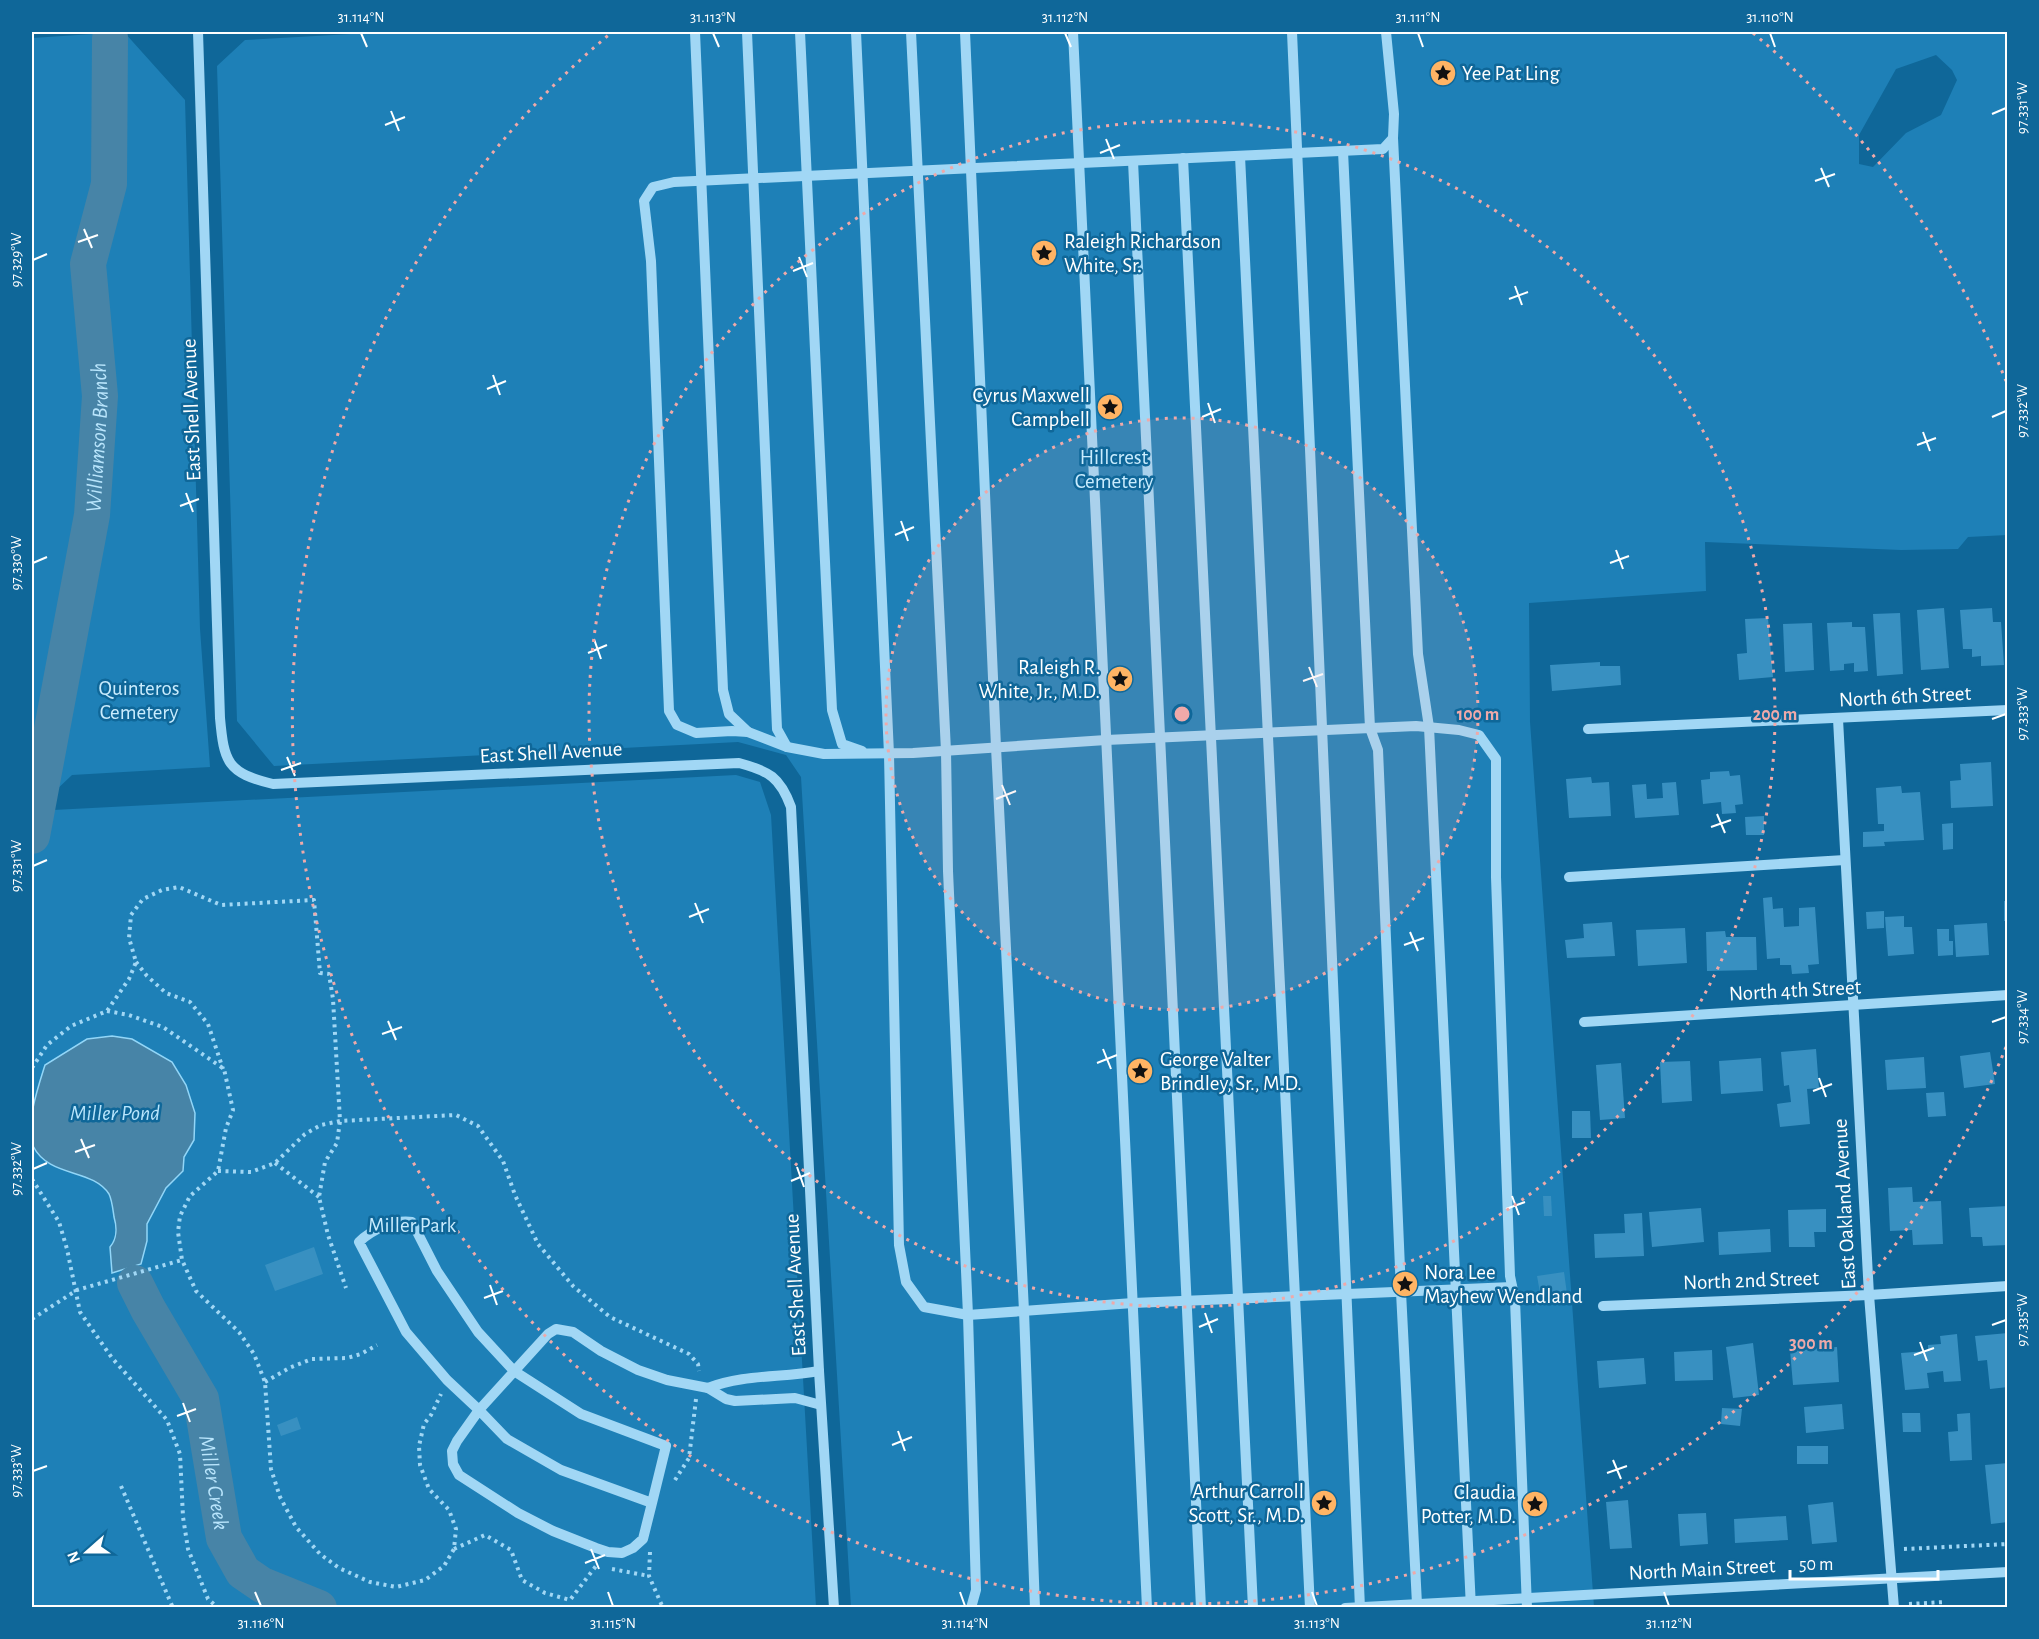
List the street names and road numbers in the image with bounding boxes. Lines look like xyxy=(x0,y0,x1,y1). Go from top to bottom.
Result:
street label: East Shell Avenue xyxy=(179,338,204,482)
street label: North 6th Street xyxy=(1838,683,1972,710)
street label: East Shell Avenue xyxy=(479,738,623,767)
street label: North 4th Street xyxy=(1728,977,1862,1004)
street label: East Oakland Avenue xyxy=(1830,1118,1859,1290)
street label: East Shell Avenue xyxy=(781,1213,810,1357)
street label: North 2nd Street xyxy=(1683,1268,1820,1293)
street label: North Main Street xyxy=(1628,1555,1776,1584)

